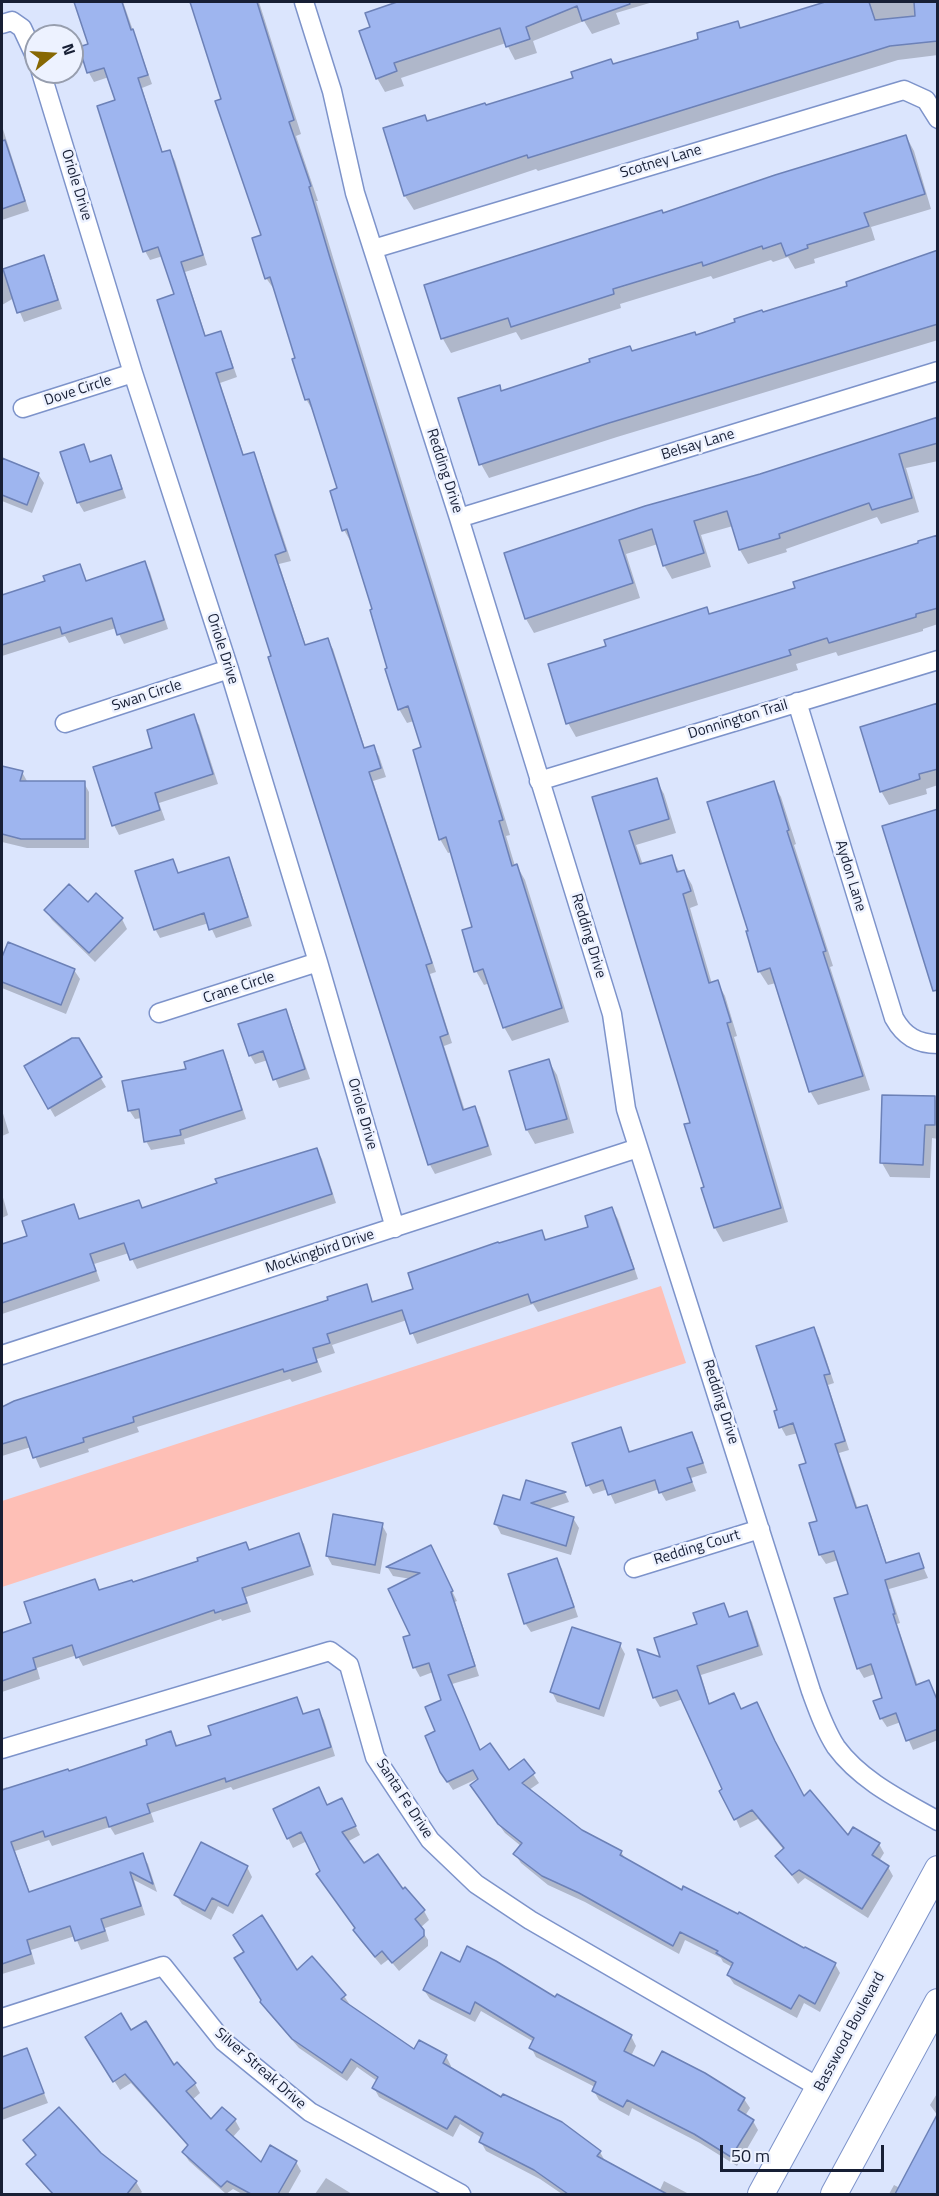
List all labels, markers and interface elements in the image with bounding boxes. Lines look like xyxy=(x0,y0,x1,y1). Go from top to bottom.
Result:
north arrow xyxy=(24,24,84,84)
text: N xyxy=(56,40,82,58)
street label: Scotney Lane xyxy=(618,141,704,183)
street label: Oriole Drive xyxy=(57,147,95,223)
street label: Dove Circle xyxy=(42,372,114,410)
street label: Belsay Lane xyxy=(659,425,737,465)
street label: Redding Drive xyxy=(422,427,466,515)
street label: Oriole Drive xyxy=(202,611,242,687)
street label: Swan Circle xyxy=(110,676,184,716)
street label: Donnington Trail xyxy=(686,696,790,744)
street label: Aydon Lane xyxy=(831,838,869,914)
street label: Redding Drive xyxy=(567,891,609,981)
street label: Crane Circle xyxy=(201,968,277,1008)
street label: Oriole Drive xyxy=(343,1076,381,1152)
street label: Mockingbird Drive xyxy=(263,1226,377,1278)
street label: Redding Drive xyxy=(698,1358,742,1446)
street label: Redding Court xyxy=(652,1526,742,1570)
street label: Santa Fe Drive xyxy=(372,1756,436,1842)
street label: Basswood Boulevard xyxy=(811,1969,889,2095)
street label: Silver Streak Drive xyxy=(211,2025,309,2113)
scale bar xyxy=(723,2133,886,2171)
text: 50 m xyxy=(731,2142,770,2169)

